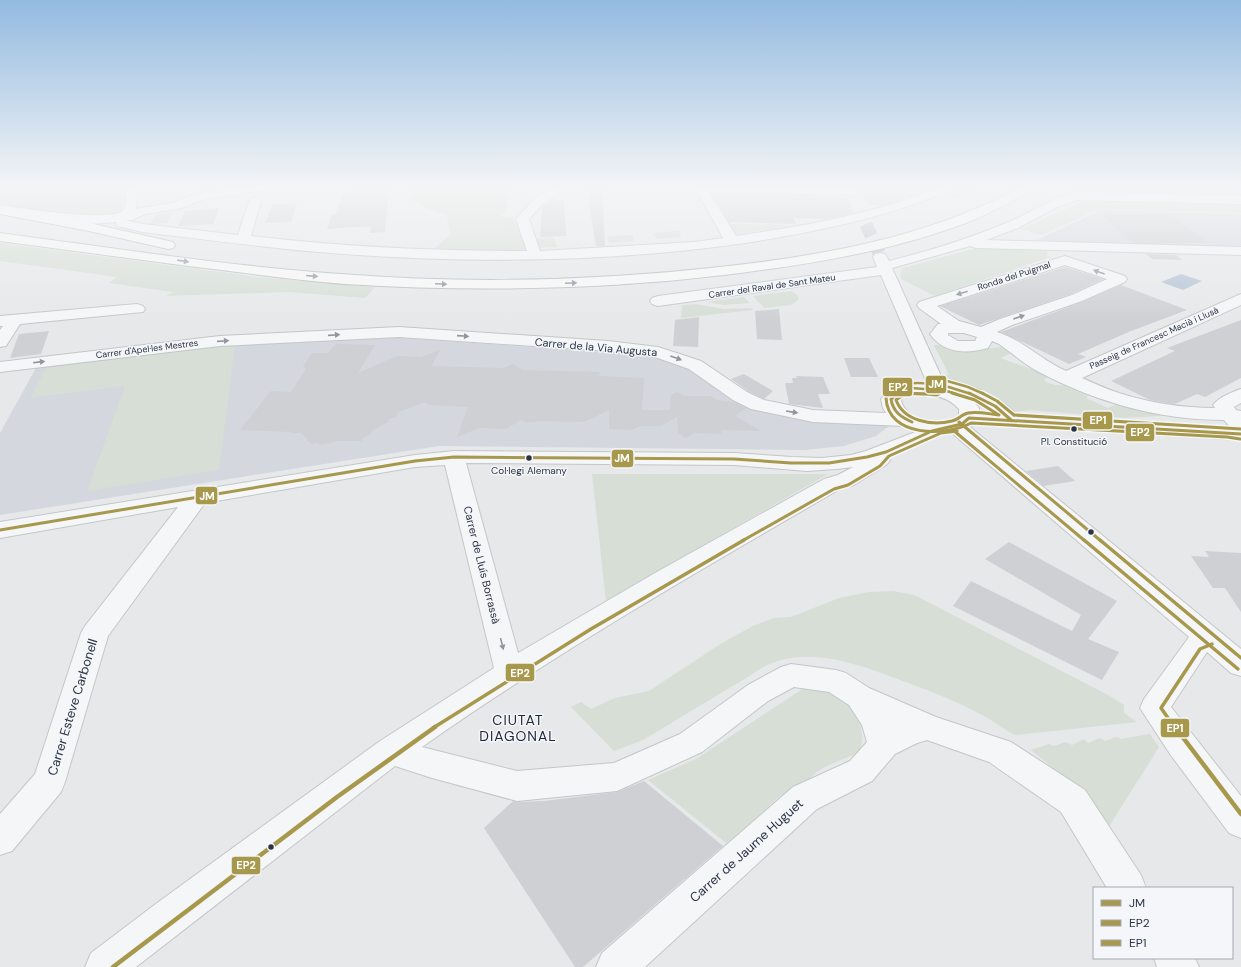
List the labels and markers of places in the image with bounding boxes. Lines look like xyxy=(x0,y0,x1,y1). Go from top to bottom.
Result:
marker: Pl. Constitució xyxy=(1069,424,1079,434)
place label: Pl. Constitució xyxy=(1041,435,1107,448)
marker: Col·legi Alemany xyxy=(524,453,534,463)
place label: Col·legi Alemany xyxy=(491,464,567,477)
unlabelled marker xyxy=(1086,527,1096,537)
unlabelled marker xyxy=(266,842,276,852)

